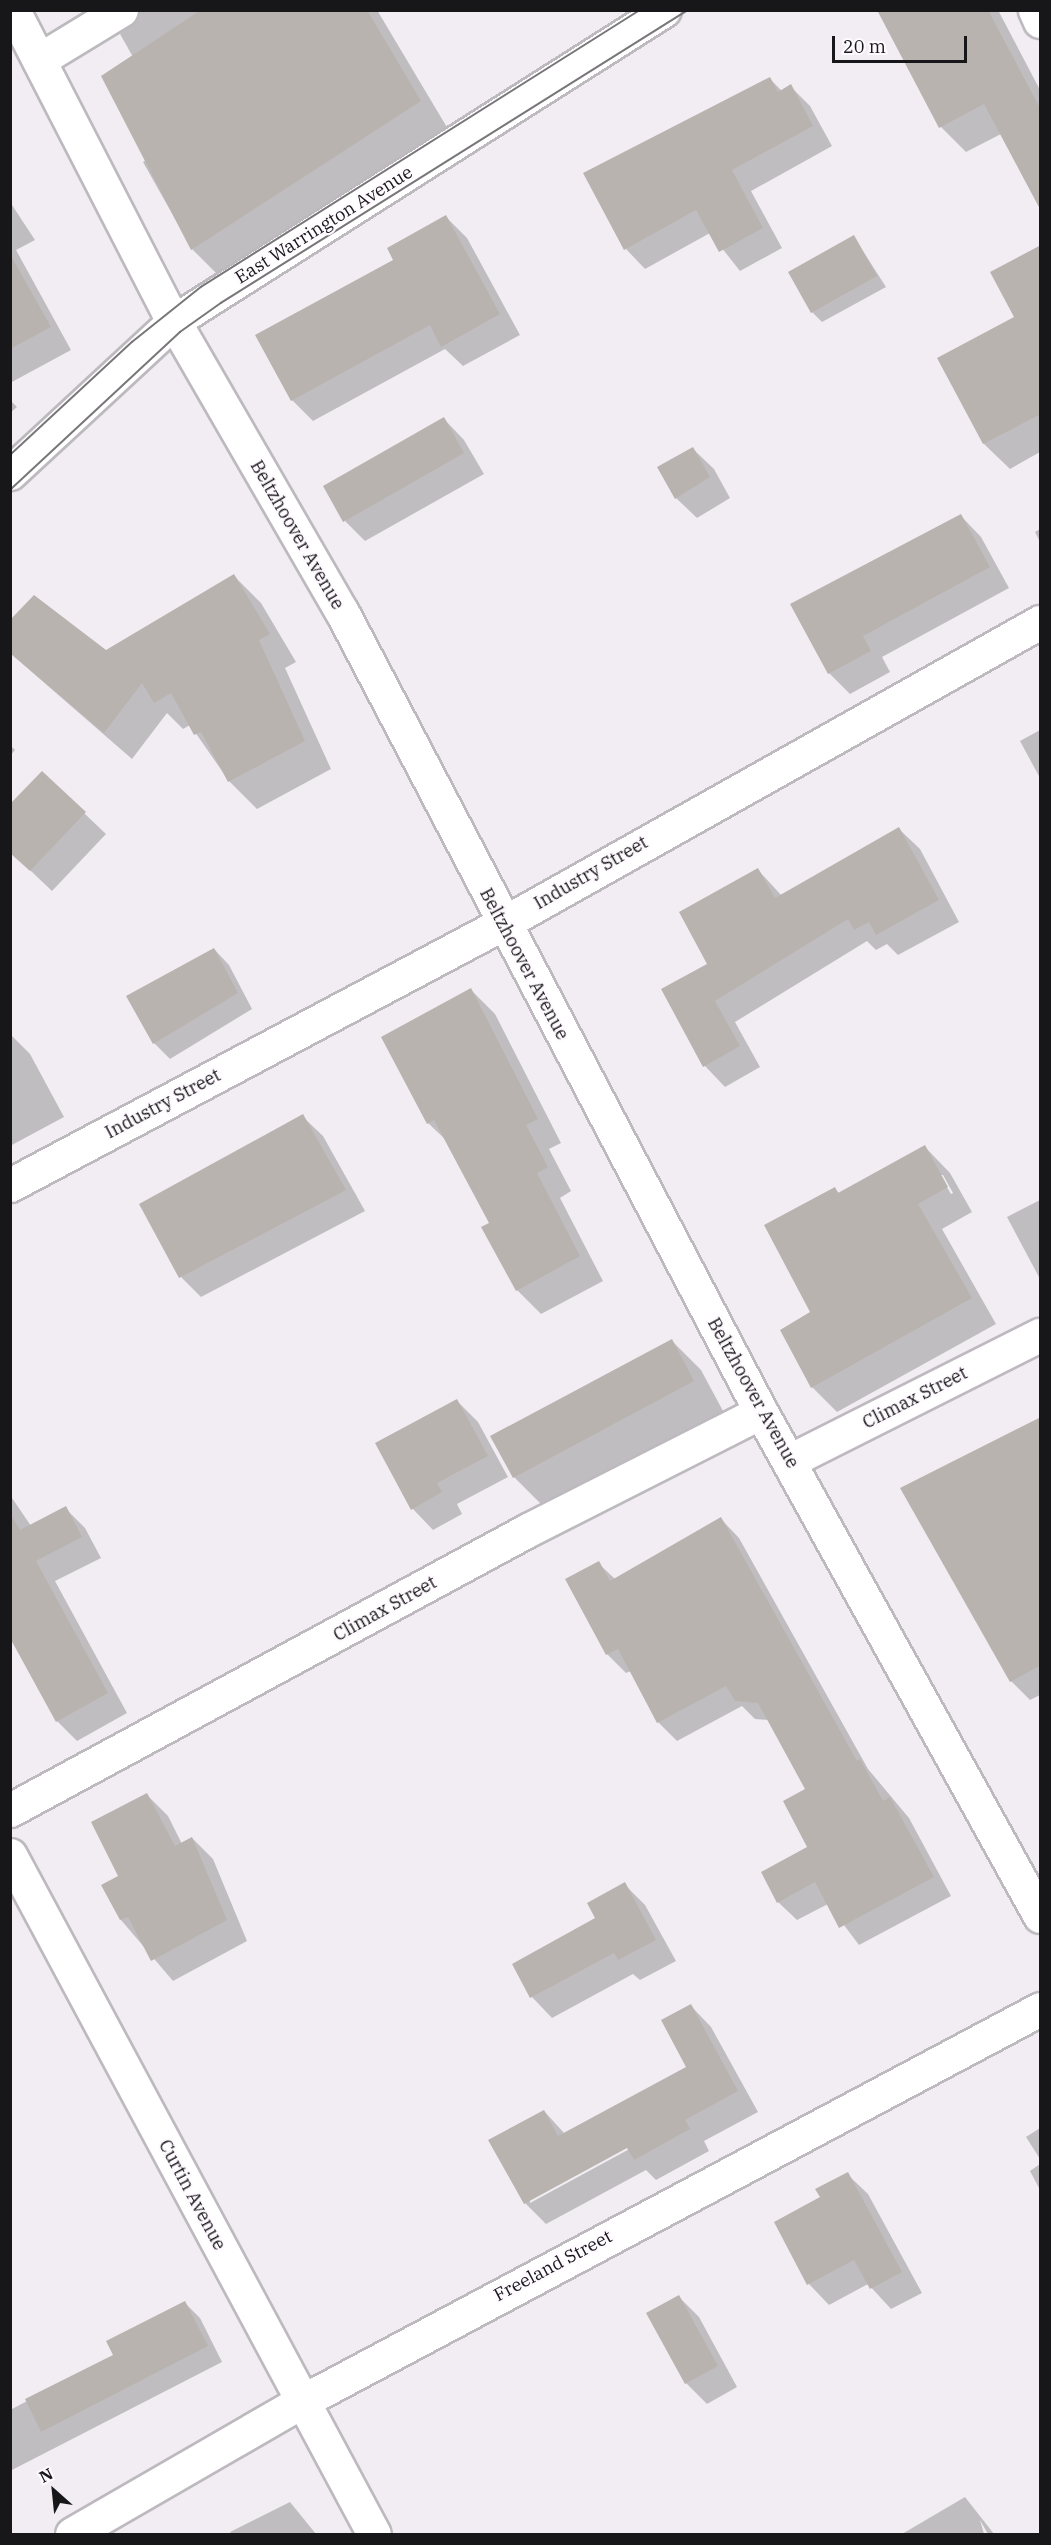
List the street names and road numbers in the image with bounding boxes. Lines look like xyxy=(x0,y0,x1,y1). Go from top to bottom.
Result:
street label: East Warrington Avenue xyxy=(231,162,417,288)
street label: Beltzhoover Avenue xyxy=(245,457,349,613)
street label: Industry Street xyxy=(530,832,652,914)
street label: Beltzhoover Avenue xyxy=(475,884,573,1044)
street label: Industry Street xyxy=(102,1064,224,1144)
street label: Beltzhoover Avenue xyxy=(703,1314,803,1472)
street label: Climax Street xyxy=(859,1362,971,1434)
street label: Climax Street xyxy=(330,1572,440,1646)
street label: Curtin Avenue xyxy=(154,2136,230,2254)
street label: Freeland Street xyxy=(490,2226,616,2306)

